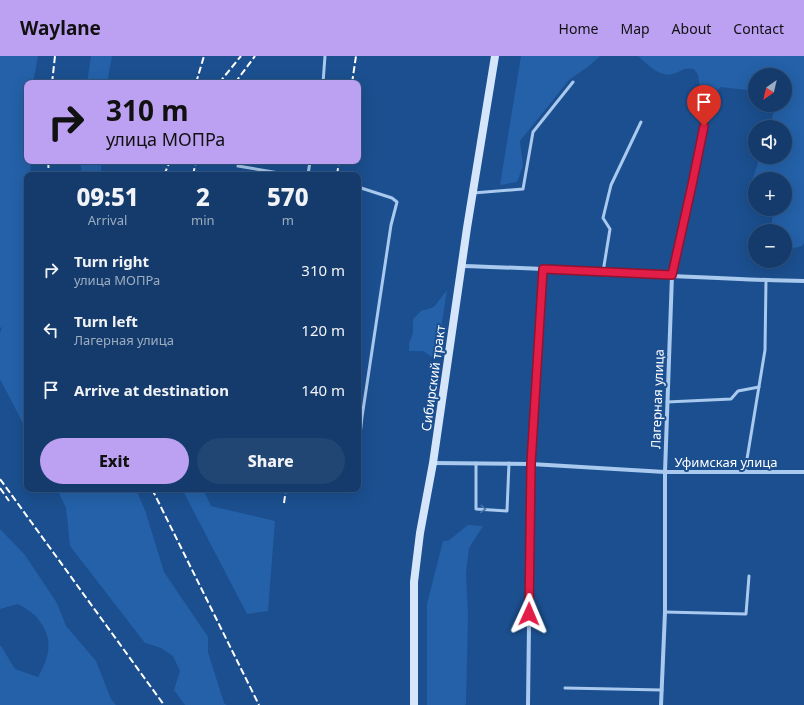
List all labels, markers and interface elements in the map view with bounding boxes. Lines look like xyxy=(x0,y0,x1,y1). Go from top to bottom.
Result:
text: Waylane xyxy=(20,15,101,41)
text: Home xyxy=(559,19,598,38)
text: Map xyxy=(620,19,650,38)
text: About xyxy=(672,19,711,38)
text: Contact xyxy=(733,19,784,38)
north arrow xyxy=(748,68,792,112)
map controls xyxy=(748,68,792,268)
pin xyxy=(687,85,721,126)
text: 310 m xyxy=(106,91,189,129)
icon: arrive xyxy=(693,91,715,113)
icon: right xyxy=(40,96,92,148)
button: sound xyxy=(748,120,792,164)
text: улица МОПРа xyxy=(106,127,225,151)
button: + xyxy=(748,172,792,216)
text: 09:51 xyxy=(76,180,139,213)
text: 2 xyxy=(196,180,210,213)
text: 570 xyxy=(267,180,309,213)
text: Arrival xyxy=(88,211,127,229)
text: min xyxy=(191,211,215,229)
text: m xyxy=(282,211,294,229)
button: − xyxy=(748,224,792,268)
text: Turn right xyxy=(74,251,149,271)
icon: right xyxy=(40,259,62,281)
text: 310 m xyxy=(301,260,345,280)
text: улица МОПРа xyxy=(74,271,160,289)
text: Turn left xyxy=(74,311,138,331)
icon: left xyxy=(40,319,62,341)
text: 120 m xyxy=(301,320,345,340)
street label: Сибирский тракт xyxy=(417,324,449,432)
text: Лагерная улица xyxy=(74,331,174,349)
street label: Лагерная улица xyxy=(646,349,668,449)
icon: arrive xyxy=(40,379,62,401)
text: Arrive at destination xyxy=(74,380,229,400)
text: 140 m xyxy=(301,380,345,400)
button: Exit xyxy=(40,438,189,484)
button: Share xyxy=(197,438,345,484)
street label: Уфимская улица xyxy=(675,453,777,471)
one-way arrow xyxy=(480,505,486,514)
position arrow xyxy=(508,593,550,635)

